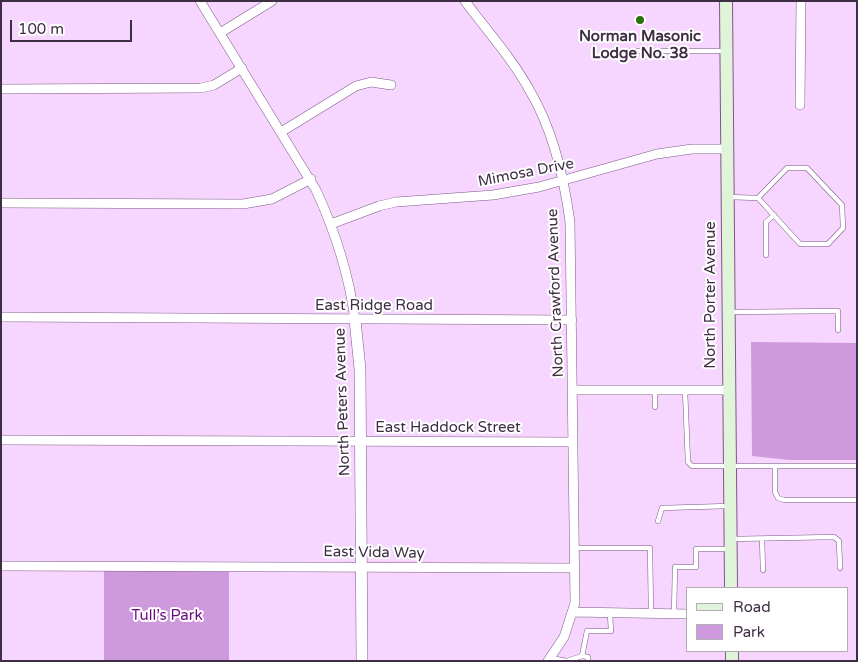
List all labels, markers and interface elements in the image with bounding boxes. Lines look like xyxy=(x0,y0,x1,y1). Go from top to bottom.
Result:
scale bar xyxy=(12,10,135,42)
marker: Norman Masonic Lodge No. 38 xyxy=(634,14,646,26)
text: 100 m xyxy=(18,20,64,38)
place label: Norman Masonic Lodge No. 38 xyxy=(579,28,701,63)
street label: Mimosa Drive xyxy=(476,155,576,191)
street label: North Crawford Avenue xyxy=(544,208,568,378)
street label: North Porter Avenue xyxy=(702,221,720,369)
street label: East Ridge Road xyxy=(315,297,433,315)
street label: North Peters Avenue xyxy=(331,327,355,477)
street label: East Haddock Street xyxy=(375,419,521,437)
street label: East Vida Way xyxy=(323,543,425,563)
legend xyxy=(686,587,848,652)
text: Road xyxy=(733,598,771,616)
park label: Tull’s Park xyxy=(131,607,203,625)
text: Park xyxy=(733,623,765,641)

